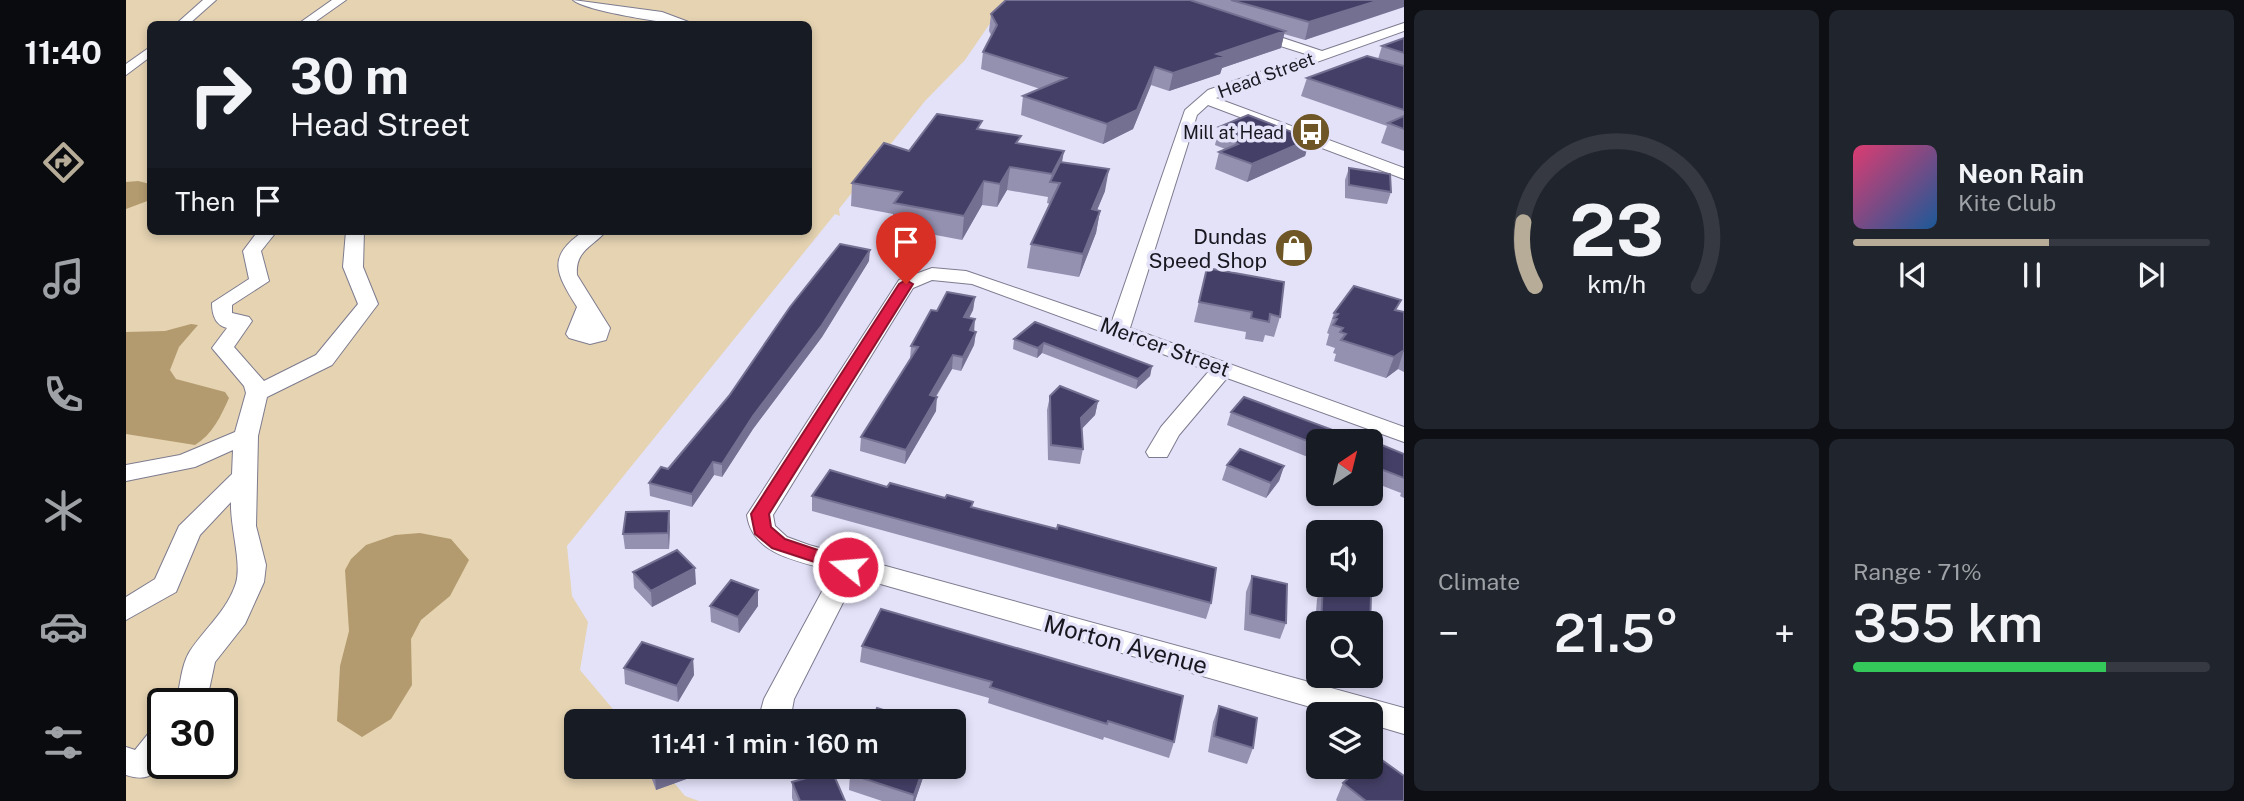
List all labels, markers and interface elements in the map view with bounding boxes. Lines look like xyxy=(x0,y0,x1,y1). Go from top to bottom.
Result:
text: 11:40 xyxy=(24,34,102,71)
text: 30 m xyxy=(290,47,409,105)
street label: Head Street xyxy=(1215,48,1317,102)
icon: right xyxy=(175,49,266,140)
text: Head Street xyxy=(290,106,470,143)
bus stop icon: Mill at Head xyxy=(1290,111,1332,153)
place label: Mill at Head xyxy=(1183,122,1284,143)
icon: directions xyxy=(39,138,88,187)
text: Neon Rain xyxy=(1958,158,2084,189)
icon: arrive xyxy=(249,182,287,220)
text: Then xyxy=(175,186,235,217)
text: 23 xyxy=(1569,187,1664,272)
text: Kite Club xyxy=(1958,189,2056,216)
pin xyxy=(876,212,936,284)
icon: arrive xyxy=(887,223,925,261)
place label: Dundas Speed Shop xyxy=(1148,224,1267,273)
shop icon: Dundas Speed Shop xyxy=(1273,227,1315,269)
icon: music xyxy=(39,254,88,303)
icon: previous xyxy=(1894,256,1932,294)
icon: pause xyxy=(2013,256,2051,294)
icon: next xyxy=(2132,256,2170,294)
text: km/h xyxy=(1587,269,1646,299)
street label: Mercer Street xyxy=(1097,312,1233,382)
icon: phone xyxy=(39,370,88,419)
north arrow xyxy=(1306,429,1382,506)
map controls xyxy=(1306,429,1383,779)
icon: climate xyxy=(39,486,88,535)
button: sound xyxy=(1306,520,1383,597)
position arrow xyxy=(811,530,885,604)
text: Range · 71% xyxy=(1853,558,1982,585)
text: Climate xyxy=(1438,568,1520,595)
text: 355 km xyxy=(1853,593,2043,654)
icon: car xyxy=(39,602,88,651)
text: 21.5° xyxy=(1554,603,1679,664)
street label: Morton Avenue xyxy=(1041,609,1211,679)
button: search xyxy=(1306,611,1383,688)
text: − xyxy=(1438,611,1459,656)
text: + xyxy=(1774,611,1795,656)
speed limit sign: 30 xyxy=(147,688,238,779)
button: layers xyxy=(1306,702,1383,779)
icon: filters xyxy=(39,718,88,767)
text: 11:41 · 1 min · 160 m xyxy=(651,728,879,759)

